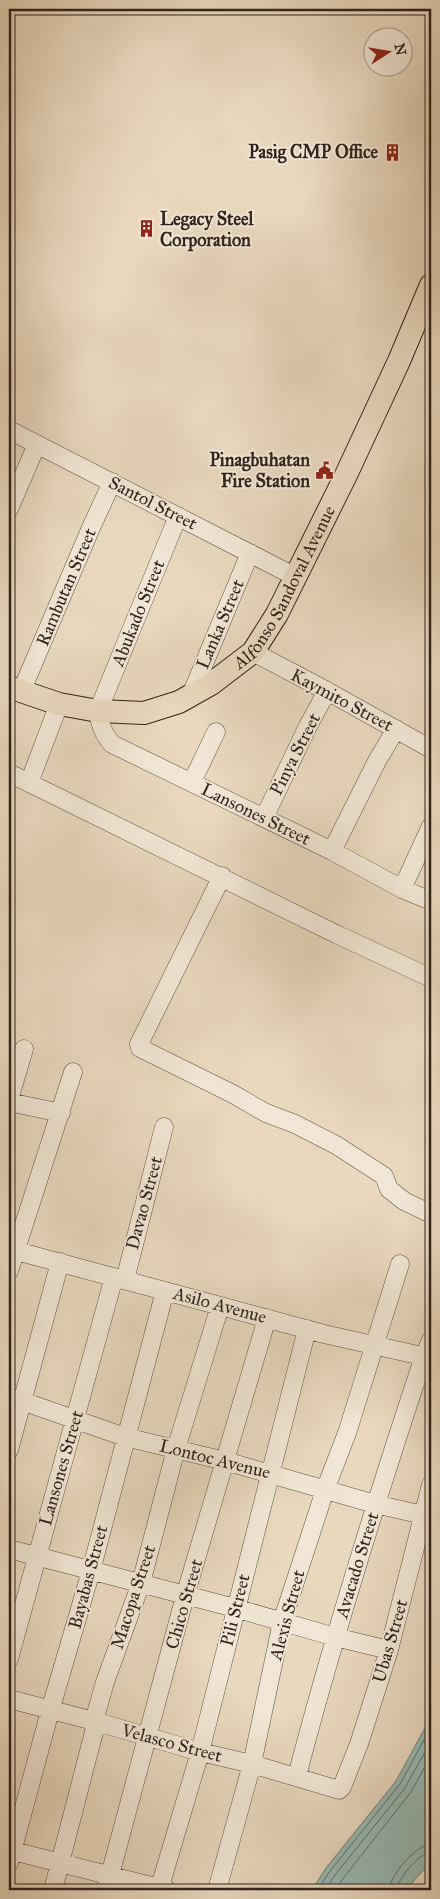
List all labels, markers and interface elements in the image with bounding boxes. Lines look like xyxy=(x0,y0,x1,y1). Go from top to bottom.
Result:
north arrow xyxy=(362,28,412,78)
text: N xyxy=(391,42,410,57)
place label: Pasig CMP Office xyxy=(249,141,378,164)
building icon: Pasig CMP Office xyxy=(382,142,402,162)
place label: Legacy Steel Corporation xyxy=(160,208,254,252)
building icon: Legacy Steel Corporation xyxy=(136,219,156,239)
place label: Pinagbuhatan Fire Station xyxy=(209,449,310,492)
public building icon: Pinagbuhatan Fire Station xyxy=(314,460,334,480)
street label: Santol Street xyxy=(105,471,202,535)
street label: Alfonso Sandoval Avenue xyxy=(228,502,340,675)
street label: Rambutan Street xyxy=(31,524,101,649)
street label: Abukado Street xyxy=(106,556,170,671)
street label: Lanka Street xyxy=(191,575,249,672)
street label: Kaymito Street xyxy=(287,664,397,736)
street label: Pinya Street xyxy=(265,709,325,799)
street label: Lansones Street xyxy=(198,778,315,850)
street label: Davao Street xyxy=(121,1153,167,1252)
street label: Asilo Avenue xyxy=(170,1282,269,1328)
street label: Lansones Street xyxy=(34,1407,88,1528)
street label: Lontoc Avenue xyxy=(157,1435,273,1483)
street label: Avacado Street xyxy=(330,1509,384,1622)
street label: Bayabas Street xyxy=(64,1522,113,1631)
street label: Macopa Street xyxy=(106,1542,160,1652)
street label: Chico Street xyxy=(161,1556,208,1652)
street label: Alexis Street xyxy=(264,1567,310,1663)
street label: Pili Street xyxy=(215,1571,255,1648)
street label: Ubas Street xyxy=(368,1596,413,1685)
street label: Velasco Street xyxy=(118,1719,225,1767)

